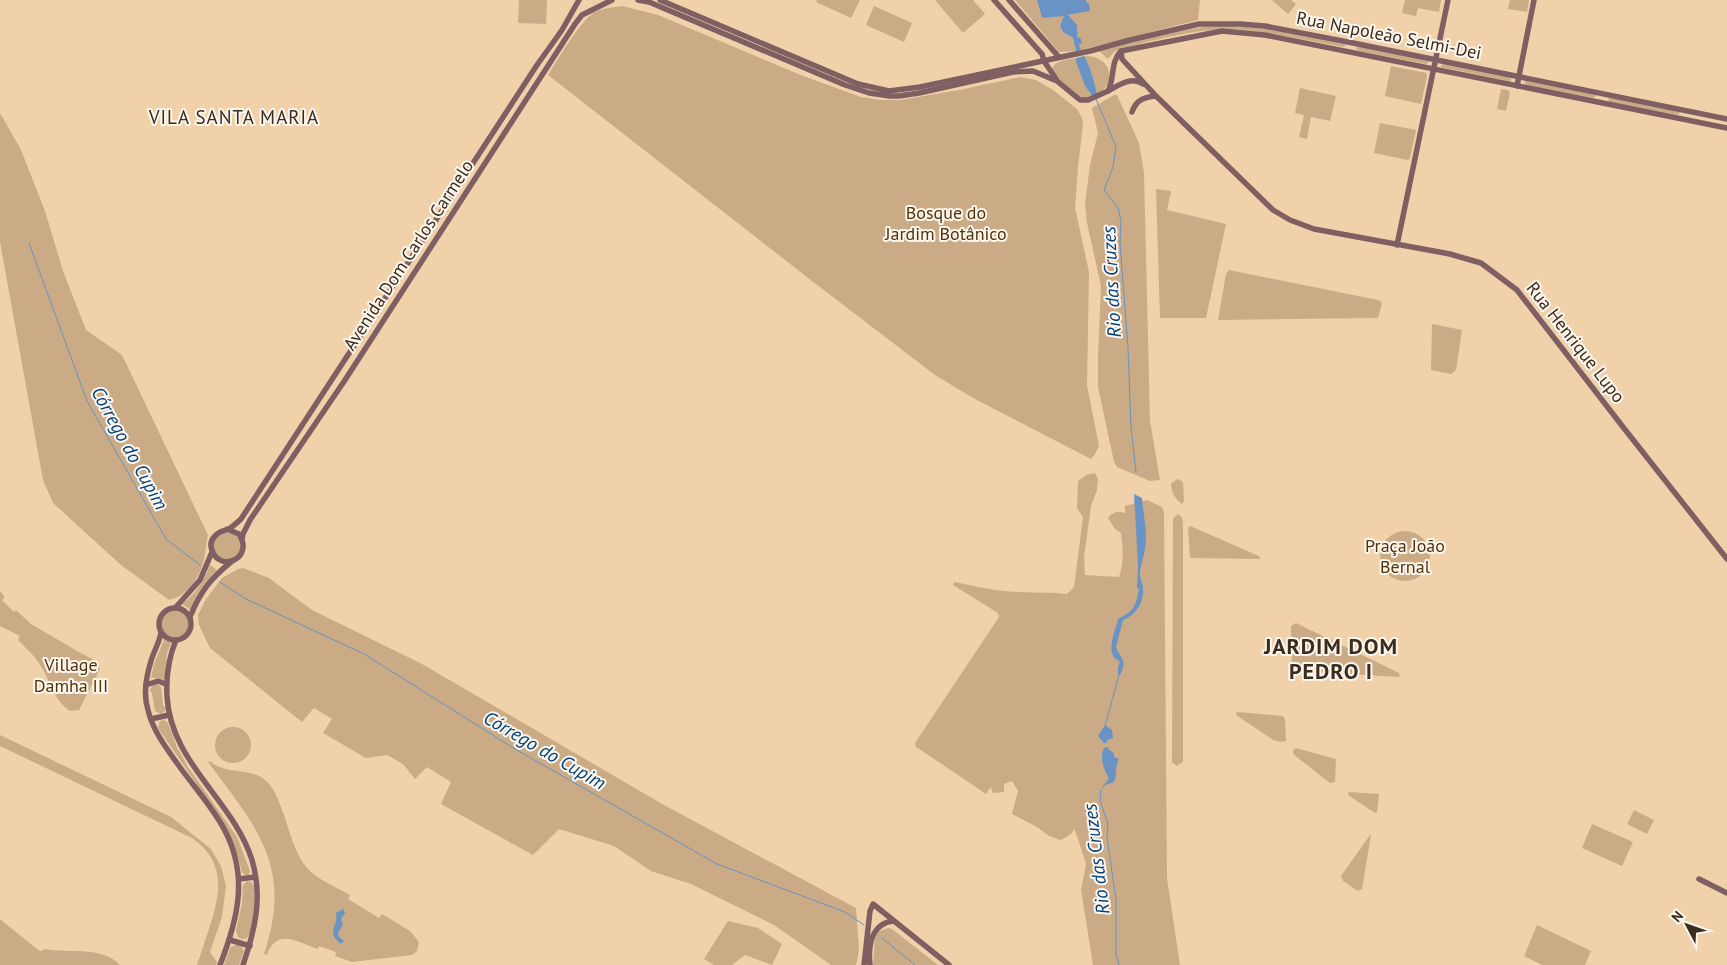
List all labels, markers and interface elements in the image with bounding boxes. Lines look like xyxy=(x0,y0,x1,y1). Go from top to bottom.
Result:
street label: Rua Napoleão Selmi-Dei xyxy=(1295,6,1483,64)
district label: VILA SANTA MARIA xyxy=(148,105,319,129)
street label: Avenida Dom Carlos Carmelo xyxy=(338,155,478,355)
park label: Bosque do Jardim Botânico xyxy=(884,201,1007,245)
water label: Rio das Cruzes xyxy=(1096,225,1126,338)
street label: Rua Henrique Lupo xyxy=(1522,277,1630,407)
water label: Córrego do Cupim xyxy=(86,382,174,514)
park label: Praça João Bernal xyxy=(1365,534,1445,578)
district label: JARDIM DOM PEDRO I xyxy=(1263,632,1398,685)
park label: Village Damha III xyxy=(34,653,108,697)
water label: Córrego do Cupim xyxy=(480,705,610,795)
water label: Rio das Cruzes xyxy=(1077,802,1115,916)
north arrow xyxy=(1662,900,1712,950)
text: N xyxy=(1667,907,1687,926)

